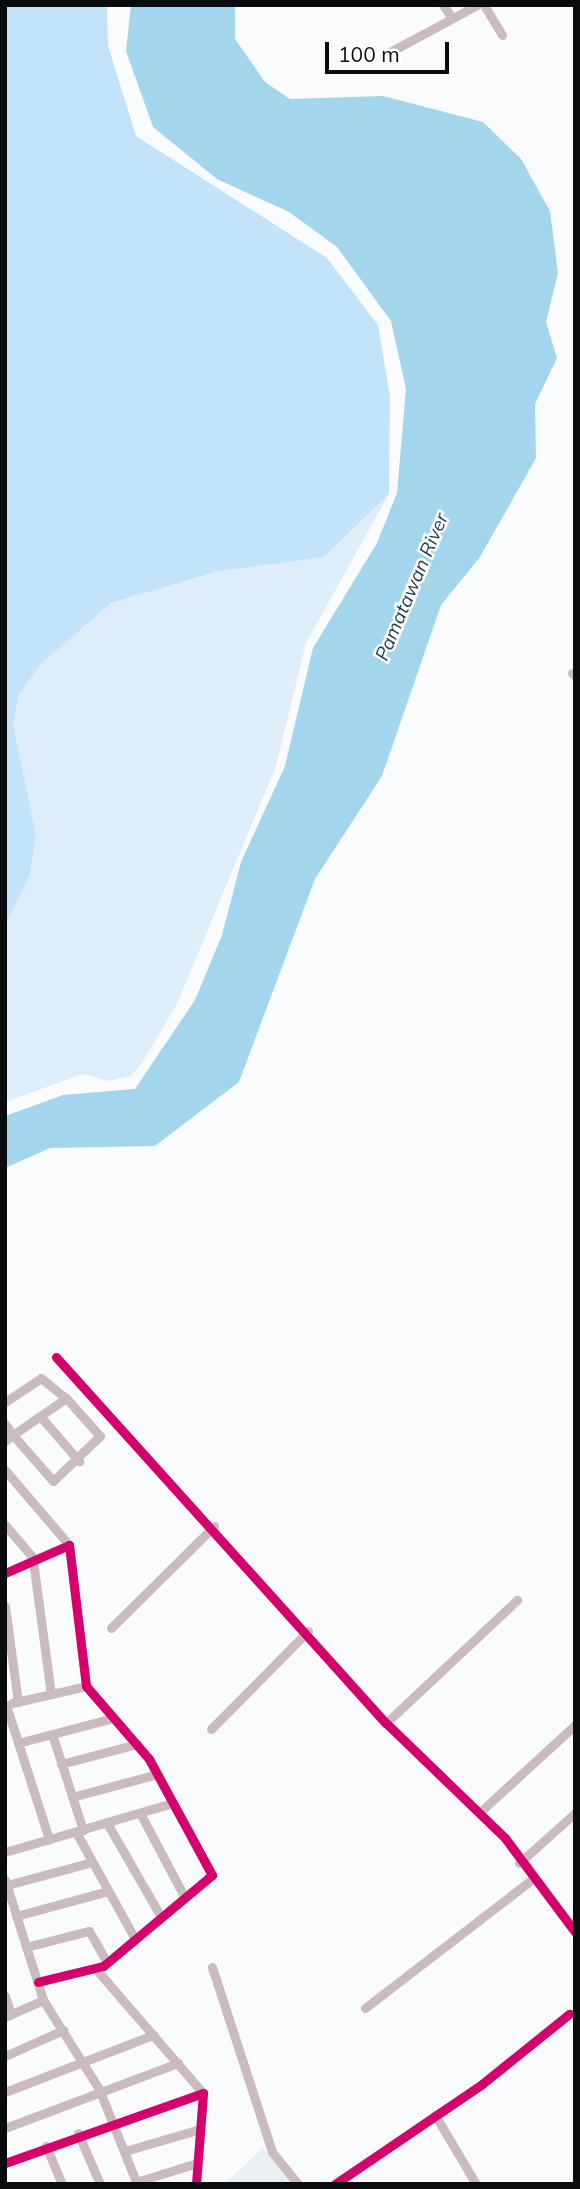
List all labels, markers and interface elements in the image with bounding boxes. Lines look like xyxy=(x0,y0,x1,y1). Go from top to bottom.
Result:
scale bar xyxy=(328,28,452,72)
text: 100 m xyxy=(338,41,400,67)
water label: Pamatawan River xyxy=(371,510,453,664)

